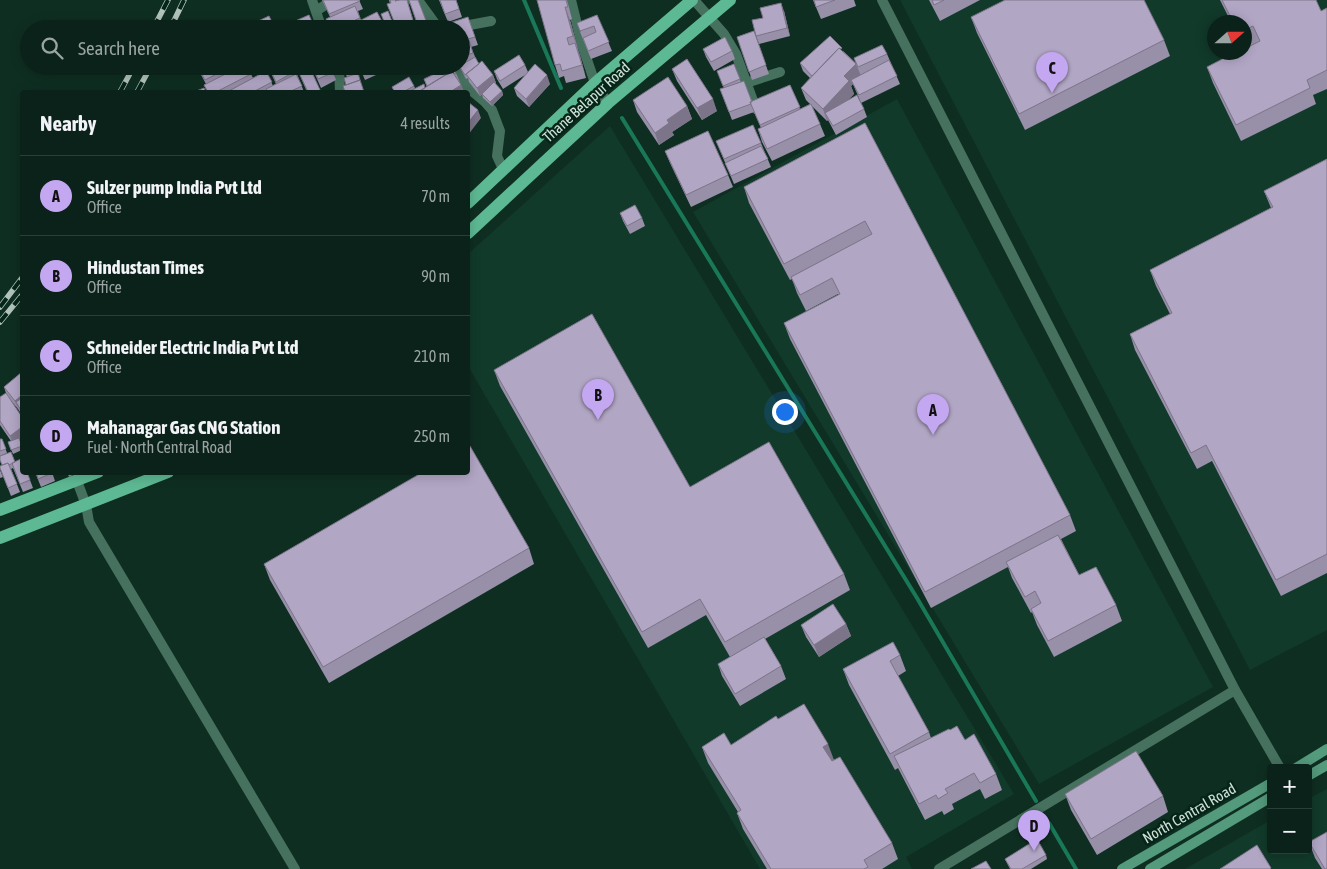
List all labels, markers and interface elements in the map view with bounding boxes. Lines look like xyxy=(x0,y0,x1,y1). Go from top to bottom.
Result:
north arrow xyxy=(1207,15,1252,60)
search box xyxy=(20,20,470,75)
icon: search xyxy=(38,34,66,62)
text: Search here xyxy=(78,37,160,59)
pin: C xyxy=(1036,52,1068,93)
street label: Thane Belapur Road xyxy=(539,59,633,145)
text: Nearby xyxy=(40,111,96,135)
text: 4 results xyxy=(400,114,450,132)
text: Sulzer pump India Pvt Ltd xyxy=(87,176,262,198)
text: A xyxy=(52,187,60,205)
text: 70 m xyxy=(421,187,450,205)
text: Office xyxy=(87,198,122,216)
text: Hindustan Times xyxy=(87,256,204,278)
text: B xyxy=(52,267,60,285)
text: 90 m xyxy=(421,267,450,285)
text: Office xyxy=(87,278,122,296)
text: Schneider Electric India Pvt Ltd xyxy=(87,336,299,358)
text: C xyxy=(52,347,60,365)
text: 210 m xyxy=(414,347,450,365)
text: Office xyxy=(87,358,122,376)
pin: B xyxy=(582,379,614,420)
pin: A xyxy=(917,394,949,435)
your location xyxy=(772,399,798,425)
text: Mahanagar Gas CNG Station xyxy=(87,416,280,438)
text: D xyxy=(52,427,60,445)
text: 250 m xyxy=(414,427,450,445)
text: Fuel · North Central Road xyxy=(87,438,232,456)
map controls xyxy=(1267,764,1312,854)
button: + xyxy=(1267,764,1312,809)
street label: North Central Road xyxy=(1139,779,1239,847)
button: − xyxy=(1267,809,1312,854)
pin: D xyxy=(1018,810,1050,851)

